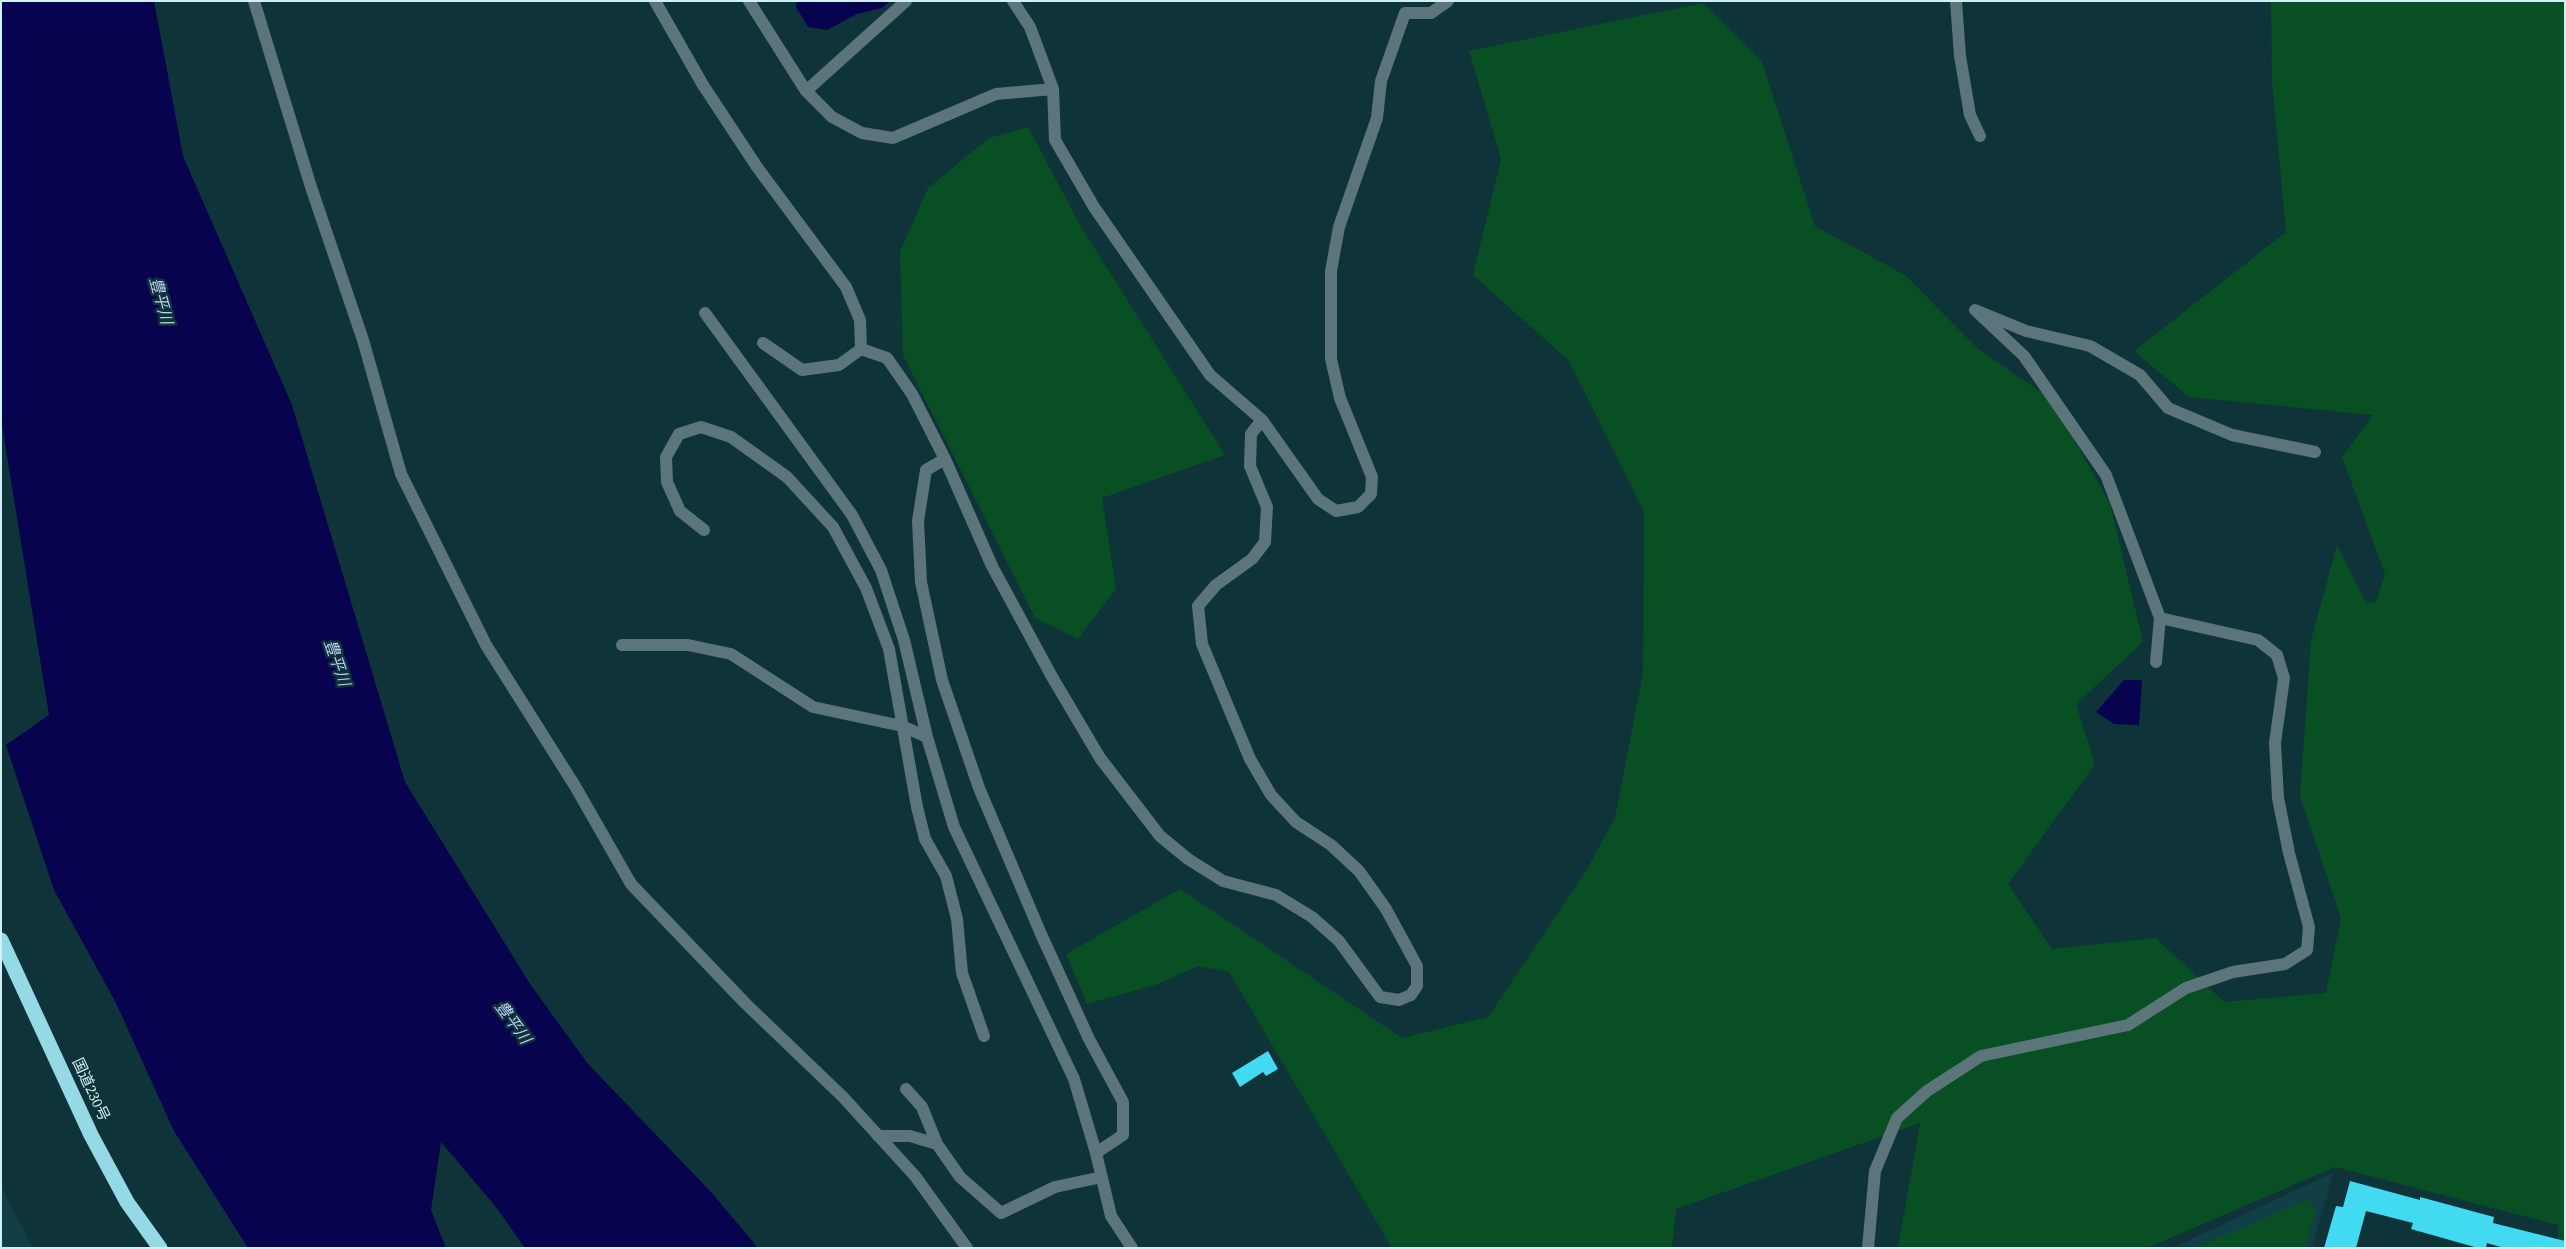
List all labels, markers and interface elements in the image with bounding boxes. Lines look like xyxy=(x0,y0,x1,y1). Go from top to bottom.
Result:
water label: 豊平川 xyxy=(145,275,175,327)
water label: 豊平川 xyxy=(319,637,353,689)
water label: 豊平川 xyxy=(490,998,534,1048)
street label: 国道230号 xyxy=(68,1056,112,1124)

